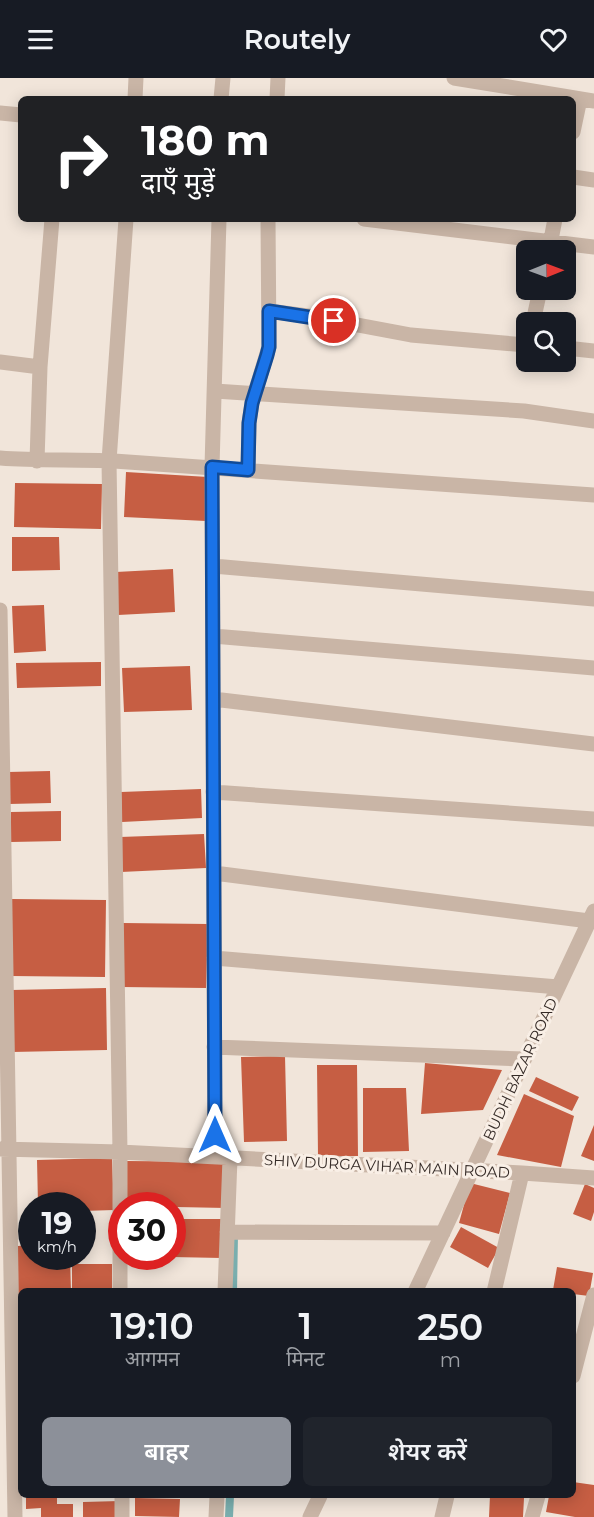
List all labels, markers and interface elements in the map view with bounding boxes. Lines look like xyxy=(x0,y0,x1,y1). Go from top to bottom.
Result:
icon: menu xyxy=(24,23,57,56)
text: Routely xyxy=(244,23,350,56)
icon: heart xyxy=(537,23,570,56)
text: 180 m xyxy=(141,114,270,166)
icon: right xyxy=(42,120,120,198)
text: दाएँ मुड़ें xyxy=(141,166,215,199)
north arrow xyxy=(516,240,576,300)
map controls xyxy=(516,240,576,372)
pin xyxy=(308,295,359,346)
icon: arrive xyxy=(317,304,350,337)
button: search xyxy=(516,312,576,372)
street label: BUDH BAZAR ROAD xyxy=(479,995,561,1143)
position arrow xyxy=(183,1103,247,1167)
street label: SHIV DURGA VIHAR MAIN ROAD xyxy=(264,1150,510,1182)
speed limit sign: 30 xyxy=(108,1192,186,1270)
text: 19 xyxy=(42,1205,72,1242)
text: km/h xyxy=(37,1237,77,1256)
text: 19:10 xyxy=(111,1304,194,1348)
text: 1 xyxy=(299,1304,312,1348)
text: 250 xyxy=(417,1305,483,1349)
text: आगमन xyxy=(125,1347,179,1371)
text: मिनट xyxy=(286,1347,325,1371)
text: m xyxy=(440,1348,461,1372)
button: बाहर xyxy=(42,1417,291,1486)
button: शेयर करें xyxy=(303,1417,552,1486)

